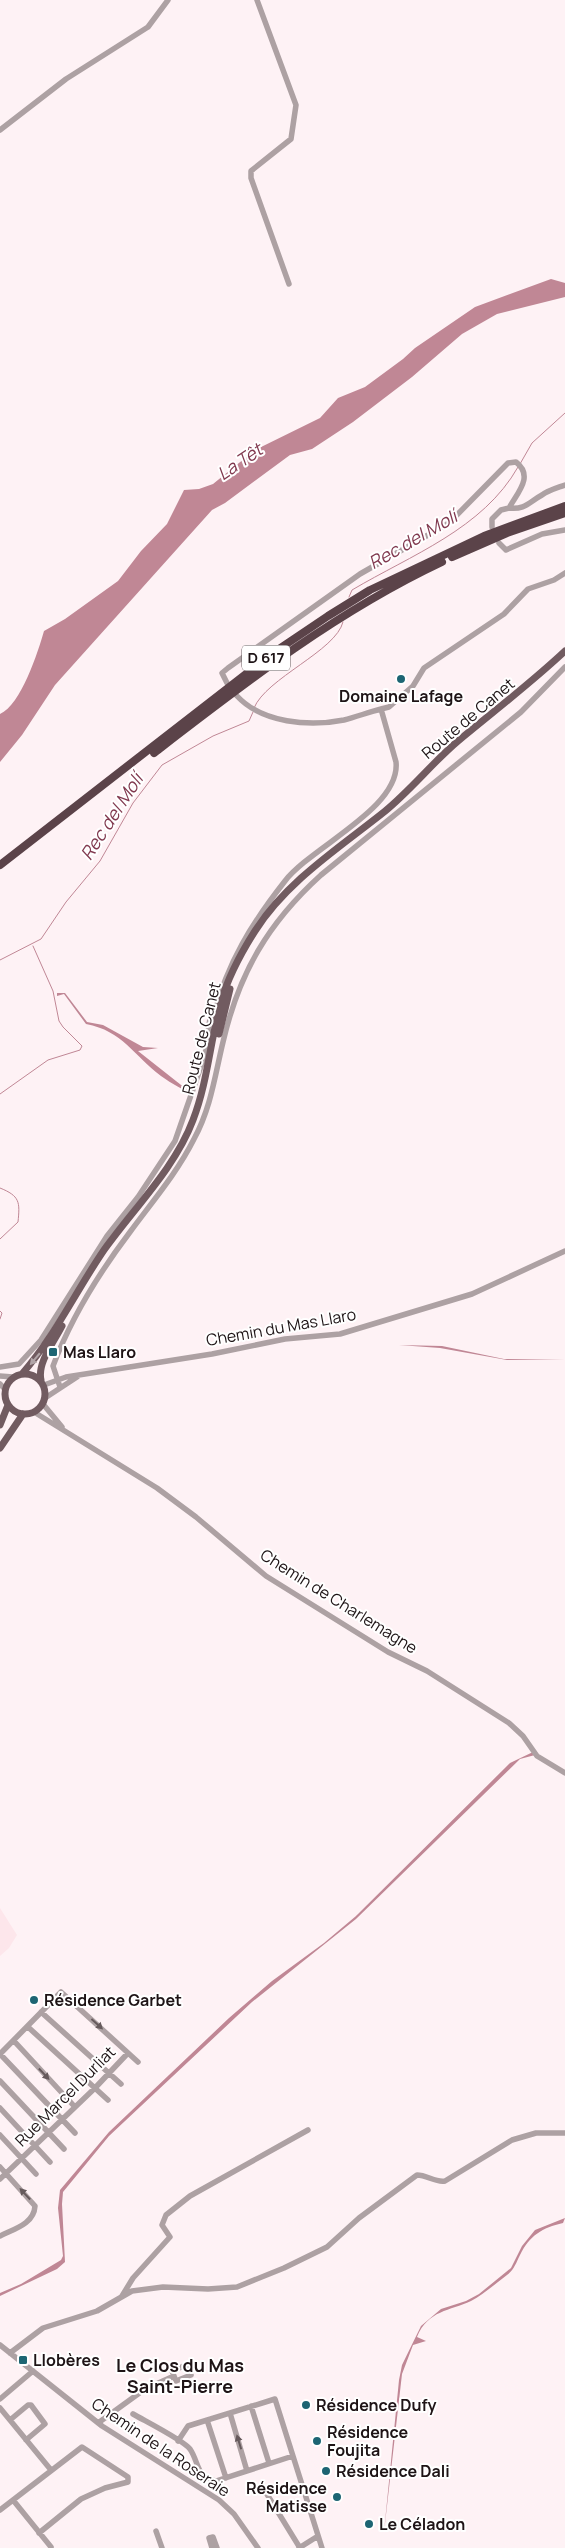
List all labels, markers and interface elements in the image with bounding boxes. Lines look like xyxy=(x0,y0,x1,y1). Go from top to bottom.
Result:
water label: La Têt xyxy=(212,436,268,485)
water label: Rec del Molí xyxy=(364,502,464,574)
road number: D 617 xyxy=(242,646,290,670)
marker: Domaine Lafage xyxy=(395,673,407,685)
street label: Route de Canet xyxy=(417,673,519,763)
place label: Domaine Lafage xyxy=(339,685,463,707)
water label: Rec del Molí xyxy=(74,765,150,864)
street label: Route de Canet xyxy=(176,979,226,1097)
street label: Chemin du Mas Llaro xyxy=(204,1303,358,1351)
place label: Mas Llaro xyxy=(63,1341,136,1363)
marker: Mas Llaro xyxy=(47,1346,59,1358)
one-way arrow xyxy=(29,1352,40,1365)
street label: Chemin de Charlemagne xyxy=(256,1544,422,1658)
place label: Résidence Garbet xyxy=(44,1989,182,2011)
marker: Résidence Garbet xyxy=(28,1994,40,2006)
one-way arrow xyxy=(90,2018,102,2030)
street label: Rue Marcel Durliat xyxy=(10,2041,120,2151)
one-way arrow xyxy=(39,2068,50,2080)
one-way arrow xyxy=(19,2188,31,2200)
place label: Llobères xyxy=(33,2349,100,2371)
district label: Le Clos du Mas Saint-Pierre xyxy=(116,2353,244,2398)
marker: Llobères xyxy=(17,2354,29,2366)
street label: Chemin de la Roseraie xyxy=(87,2392,235,2502)
place label: Résidence Dufy xyxy=(316,2394,437,2416)
marker: Résidence Dufy xyxy=(300,2399,312,2411)
place label: Résidence Foujita xyxy=(327,2421,408,2461)
one-way arrow xyxy=(234,2434,242,2449)
marker: Résidence Foujita xyxy=(311,2435,323,2447)
place label: Résidence Dali xyxy=(336,2460,450,2482)
marker: Résidence Dali xyxy=(320,2465,332,2477)
place label: Résidence Matisse xyxy=(246,2477,327,2517)
marker: Résidence Matisse xyxy=(331,2491,343,2503)
place label: Le Céladon xyxy=(379,2513,465,2535)
marker: Le Céladon xyxy=(363,2518,375,2530)

